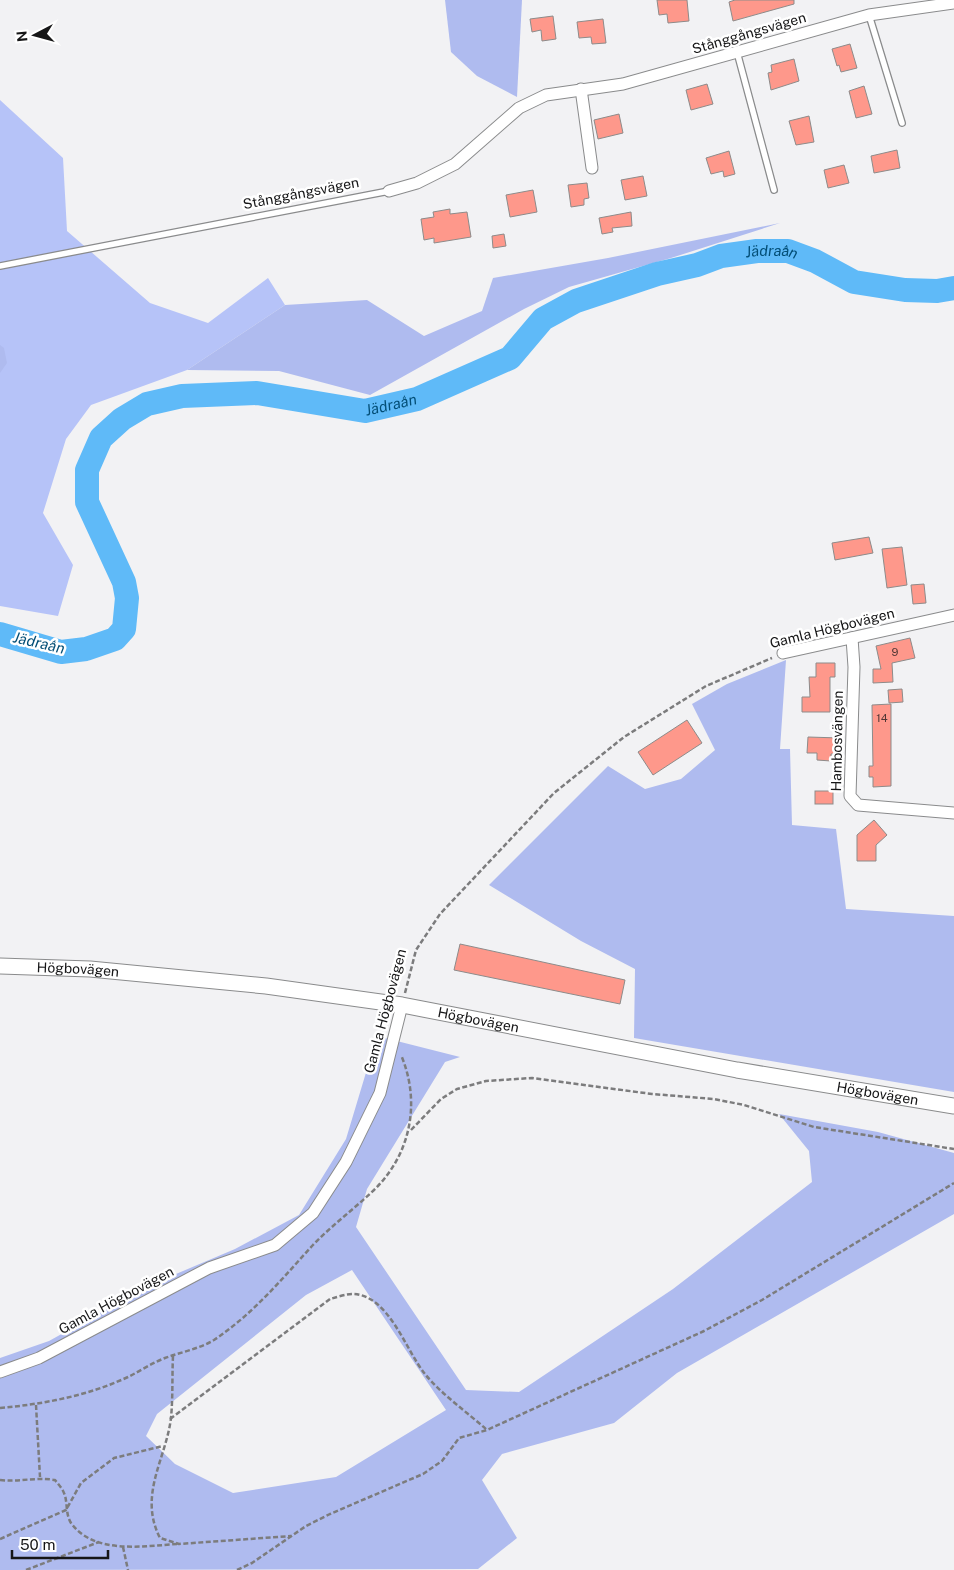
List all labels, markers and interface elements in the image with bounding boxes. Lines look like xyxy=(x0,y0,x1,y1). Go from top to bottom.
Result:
street label: Stånggångsvägen xyxy=(690,9,808,57)
north arrow xyxy=(10,10,60,60)
text: N xyxy=(14,30,31,43)
street label: Stånggångsvägen xyxy=(242,174,360,212)
water label: Jädraån xyxy=(744,242,800,262)
water label: Jädraån xyxy=(363,390,418,419)
street label: Gamla Högbovägen xyxy=(768,605,896,651)
water label: Jädraån xyxy=(12,628,67,657)
house number: 9 xyxy=(892,646,899,658)
street label: Hambosvängen xyxy=(828,690,846,792)
house number: 14 xyxy=(876,712,888,724)
street label: Gamla Högbovägen xyxy=(361,947,409,1075)
street label: Högbovägen xyxy=(36,959,120,980)
street label: Högbovägen xyxy=(436,1004,520,1036)
street label: Högbovägen xyxy=(836,1079,920,1108)
street label: Gamla Högbovägen xyxy=(56,1263,176,1337)
scale bar xyxy=(12,1528,109,1560)
text: 50 m xyxy=(20,1536,55,1553)

